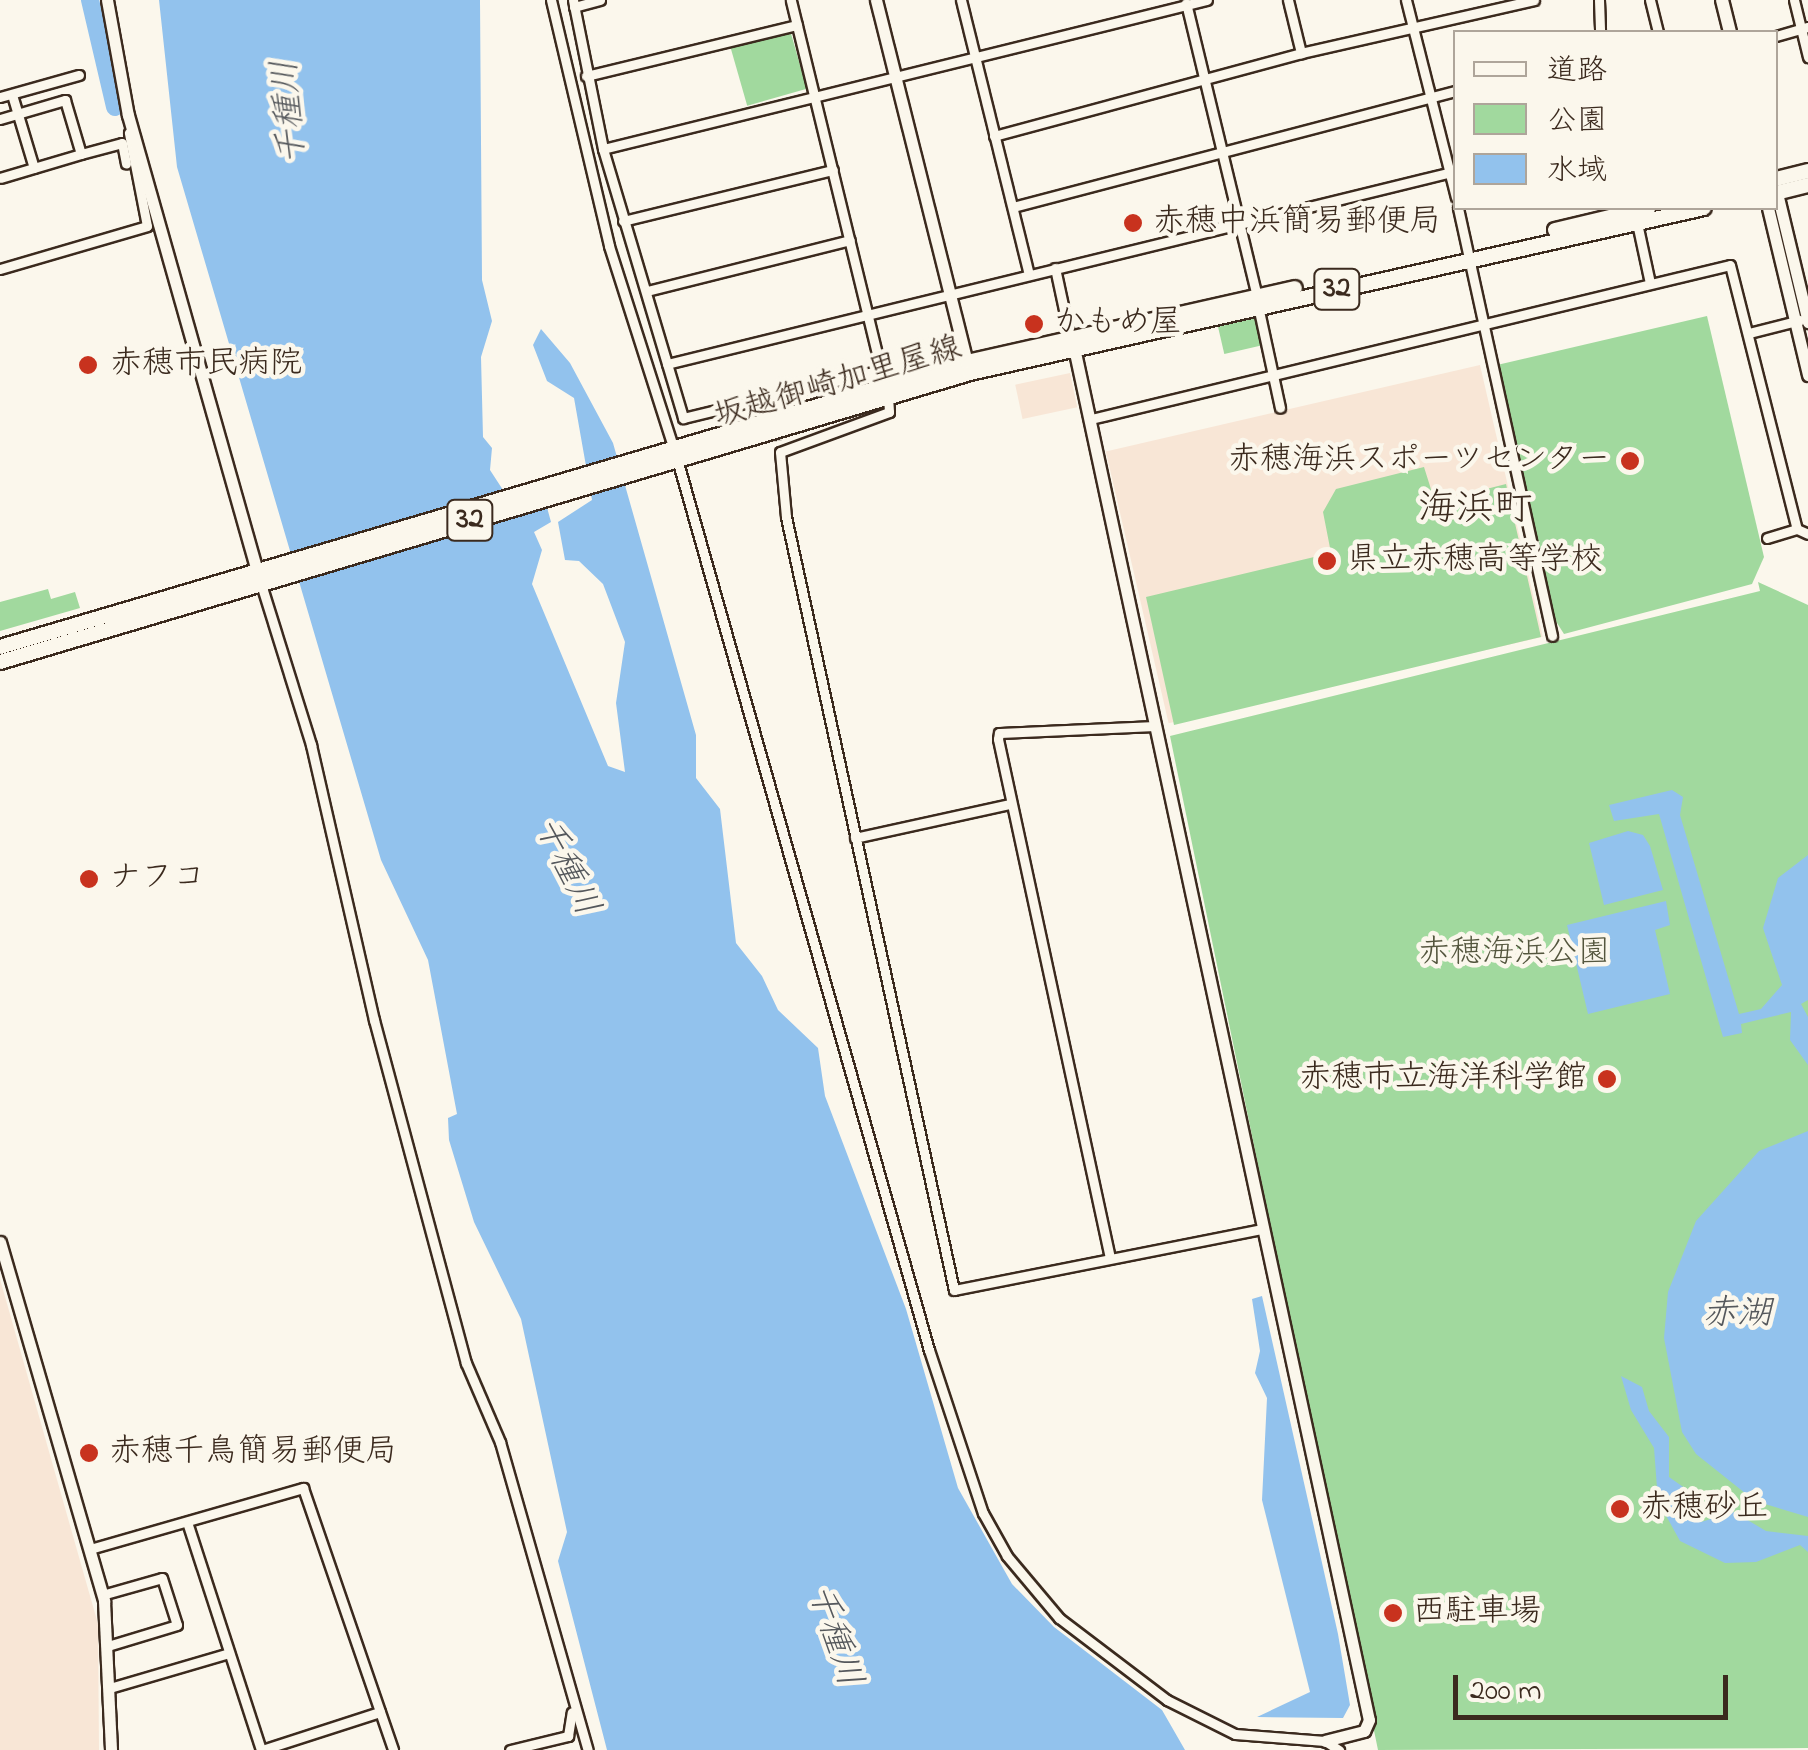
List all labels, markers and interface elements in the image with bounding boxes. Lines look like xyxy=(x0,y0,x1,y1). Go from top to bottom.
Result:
legend xyxy=(1453,30,1778,210)
text: 道路 xyxy=(1547,50,1607,94)
water label: 千種川 xyxy=(266,58,316,166)
text: 公園 xyxy=(1547,100,1607,144)
text: 水域 xyxy=(1547,150,1607,194)
place label: 赤穂中浜簡易郵便局 xyxy=(1153,204,1441,242)
marker: 赤穂中浜簡易郵便局 xyxy=(1122,212,1144,234)
road number: 32 xyxy=(1312,264,1362,314)
place label: かもめ屋 xyxy=(1054,305,1182,343)
marker: かもめ屋 xyxy=(1023,313,1045,335)
street label: 坂越御崎加里屋線 xyxy=(710,330,966,438)
place label: 赤穂市民病院 xyxy=(110,346,302,384)
marker: 赤穂市民病院 xyxy=(75,352,101,378)
place label: 赤穂海浜スポーツセンター xyxy=(1226,442,1610,480)
marker: 赤穂海浜スポーツセンター xyxy=(1619,450,1641,472)
district label: 海浜町 xyxy=(1418,488,1532,534)
road number: 32 xyxy=(445,495,495,545)
place label: 県立赤穂高等学校 xyxy=(1347,542,1603,580)
marker: 県立赤穂高等学校 xyxy=(1316,550,1338,572)
water label: 千種川 xyxy=(523,811,607,923)
place label: ナフコ xyxy=(109,860,205,898)
marker: ナフコ xyxy=(78,868,100,890)
park label: 赤穂海浜公園 xyxy=(1418,935,1610,973)
place label: 赤穂市立海洋科学館 xyxy=(1299,1060,1587,1098)
marker: 赤穂市立海洋科学館 xyxy=(1596,1068,1618,1090)
water label: 赤湖 xyxy=(1702,1294,1772,1336)
place label: 赤穂千鳥簡易郵便局 xyxy=(109,1434,397,1472)
marker: 赤穂千鳥簡易郵便局 xyxy=(78,1442,100,1464)
place label: 赤穂砂丘 xyxy=(1640,1490,1768,1528)
marker: 赤穂砂丘 xyxy=(1609,1498,1631,1520)
water label: 千種川 xyxy=(797,1580,869,1692)
place label: 西駐車場 xyxy=(1413,1594,1541,1632)
marker: 西駐車場 xyxy=(1382,1602,1404,1624)
scale bar xyxy=(1458,1655,1733,1717)
text: 200 m xyxy=(1470,1670,1542,1714)

